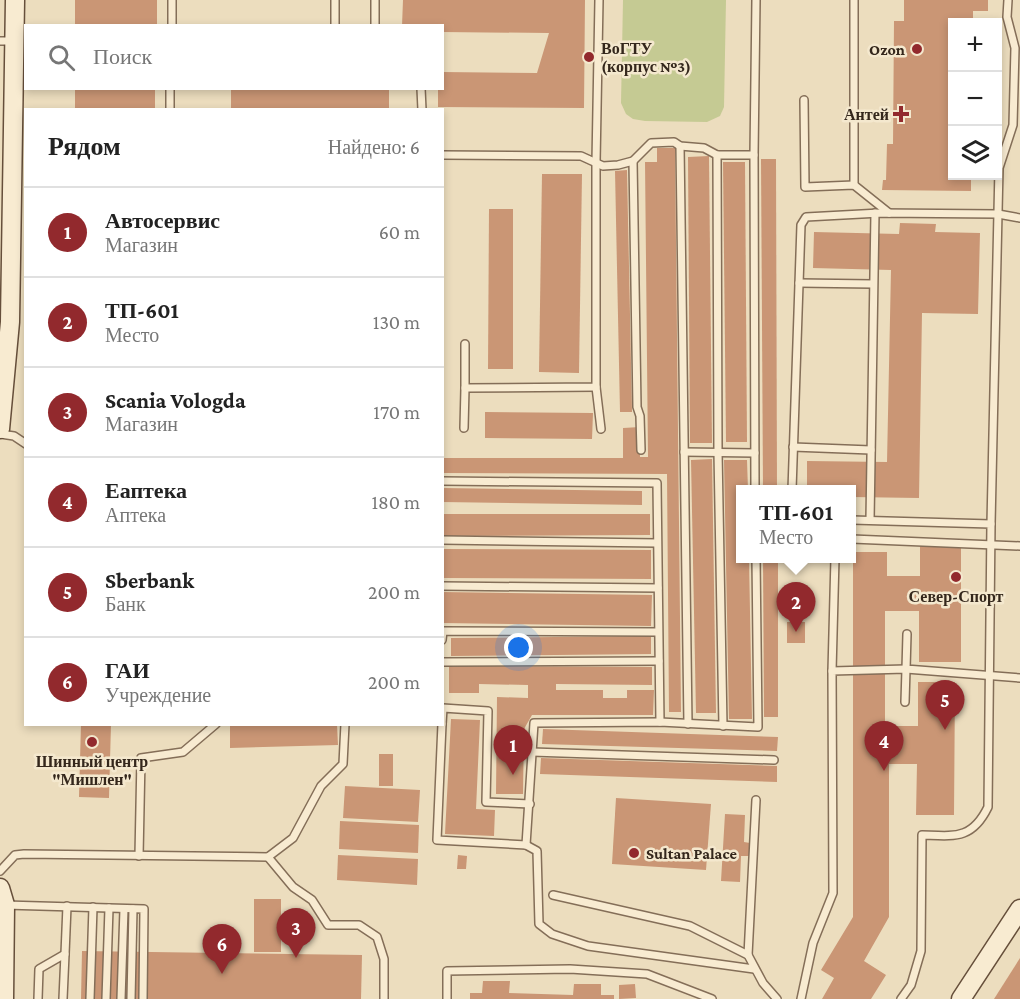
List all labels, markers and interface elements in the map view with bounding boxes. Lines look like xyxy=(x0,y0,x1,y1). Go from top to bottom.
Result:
map controls xyxy=(948,18,1002,180)
button: + xyxy=(948,18,1002,72)
search box xyxy=(24,24,444,90)
place label: ВоГТУ (корпус №3) xyxy=(601,40,691,76)
icon: search xyxy=(45,41,78,74)
place label: Ozon xyxy=(869,41,905,58)
marker: Ozon xyxy=(910,42,924,56)
text: Поиск xyxy=(93,44,152,69)
marker: ВоГТУ (корпус №3) xyxy=(582,50,596,64)
button: − xyxy=(948,72,1002,126)
place label: Антей xyxy=(844,106,889,123)
marker: Антей xyxy=(894,107,908,121)
button: layers xyxy=(948,126,1002,180)
text: Рядом xyxy=(48,132,121,161)
text: Найдено: 6 xyxy=(328,136,420,158)
text: Автосервис xyxy=(105,208,220,233)
text: 1 xyxy=(64,221,71,243)
text: 60 m xyxy=(379,221,420,243)
text: Магазин xyxy=(105,234,178,256)
text: ТП-601 xyxy=(105,298,179,323)
text: 2 xyxy=(62,311,73,333)
text: 130 m xyxy=(373,311,420,333)
text: Место xyxy=(105,324,159,346)
text: Scania Vologda xyxy=(105,388,246,413)
text: 3 xyxy=(63,401,72,423)
text: 170 m xyxy=(373,401,420,423)
text: Магазин xyxy=(105,413,178,435)
text: Еаптека xyxy=(105,478,187,503)
popup xyxy=(736,485,856,563)
text: 4 xyxy=(62,491,73,513)
text: 180 m xyxy=(371,491,420,513)
text: ТП-601 xyxy=(759,500,833,525)
text: Аптека xyxy=(105,504,166,526)
text: Место xyxy=(759,526,813,548)
text: Sberbank xyxy=(105,568,194,593)
marker: Север-Спорт xyxy=(949,570,963,584)
text: 5 xyxy=(63,581,72,603)
text: 200 m xyxy=(368,581,420,603)
pin: 2 xyxy=(776,582,816,632)
place label: Север-Спорт xyxy=(909,588,1004,606)
text: Банк xyxy=(105,593,146,615)
your location xyxy=(504,633,533,662)
text: ГАИ xyxy=(105,658,150,683)
text: 6 xyxy=(62,671,73,693)
text: 200 m xyxy=(368,671,420,693)
pin: 5 xyxy=(926,680,964,730)
text: Учреждение xyxy=(105,684,211,706)
pin: 4 xyxy=(864,722,904,771)
pin: 1 xyxy=(494,726,532,775)
marker: Шинный центр "Мишлен" xyxy=(85,735,99,749)
place label: Шинный центр "Мишлен" xyxy=(36,753,148,788)
place label: Sultan Palace xyxy=(646,845,737,862)
marker: Sultan Palace xyxy=(627,846,641,860)
pin: 3 xyxy=(276,908,316,958)
pin: 6 xyxy=(202,924,242,974)

